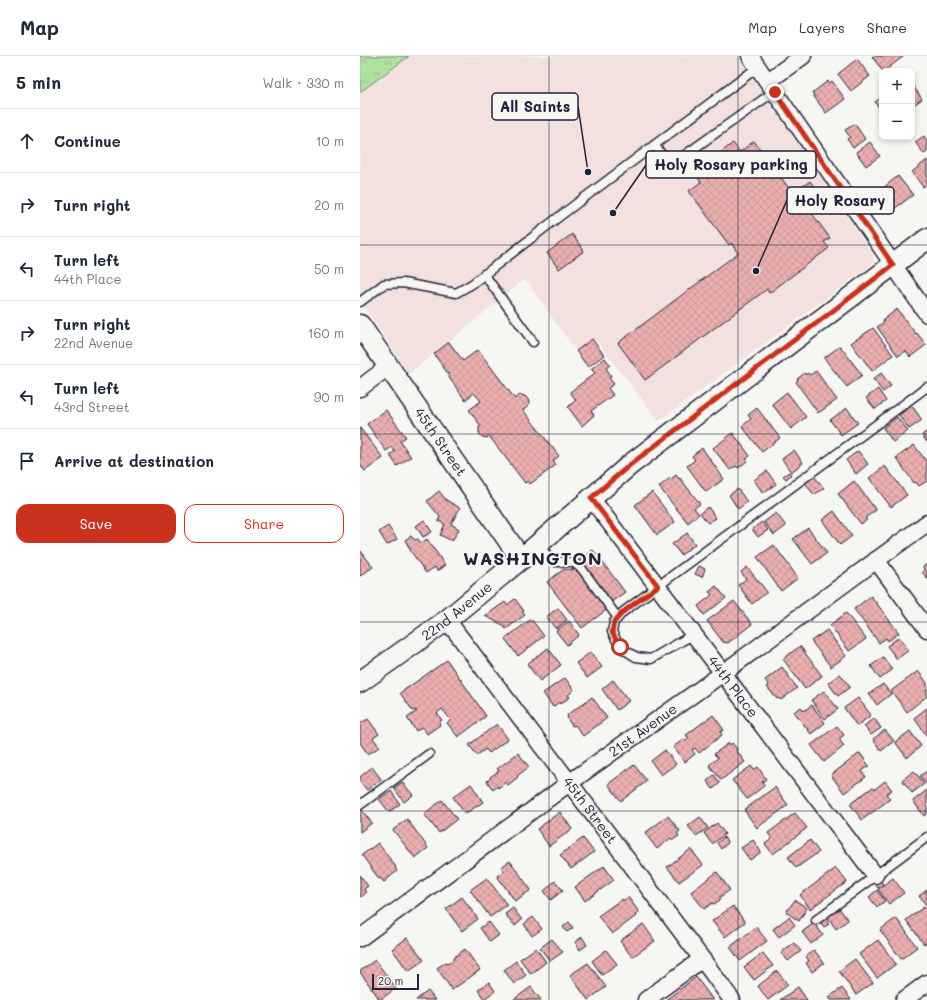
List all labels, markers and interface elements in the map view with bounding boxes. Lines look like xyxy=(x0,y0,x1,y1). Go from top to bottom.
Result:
text: Map xyxy=(20,15,59,40)
text: Map xyxy=(748,18,777,37)
text: Layers xyxy=(799,18,845,37)
text: Share xyxy=(867,18,907,37)
map controls xyxy=(879,68,915,140)
button: + xyxy=(879,68,915,104)
text: 5 min xyxy=(16,71,61,93)
text: Walk · 330 m xyxy=(263,74,344,91)
route end xyxy=(766,83,784,101)
callout: All Saints xyxy=(492,93,578,120)
text: All Saints xyxy=(500,96,570,116)
button: − xyxy=(879,104,915,140)
icon: ahead xyxy=(16,130,38,152)
text: Continue xyxy=(54,131,121,151)
text: 10 m xyxy=(316,132,344,149)
callout: Holy Rosary parking xyxy=(646,151,816,178)
text: Holy Rosary parking xyxy=(654,154,808,174)
callout: Holy Rosary xyxy=(787,187,894,214)
text: Holy Rosary xyxy=(795,190,885,210)
icon: right xyxy=(16,194,38,216)
text: Turn right xyxy=(54,195,131,215)
text: 20 m xyxy=(314,196,344,213)
text: Turn left xyxy=(54,250,119,270)
icon: left xyxy=(16,258,38,280)
text: 50 m xyxy=(314,260,344,277)
text: 44th Place xyxy=(54,270,121,287)
text: Turn right xyxy=(54,314,131,334)
icon: right xyxy=(16,322,38,344)
text: 160 m xyxy=(308,324,344,341)
text: 22nd Avenue xyxy=(54,334,133,351)
text: Turn left xyxy=(54,378,119,398)
icon: left xyxy=(16,386,38,408)
text: 90 m xyxy=(314,388,344,405)
text: 43rd Street xyxy=(54,398,130,415)
street label: 45th Street xyxy=(411,404,471,480)
icon: arrive xyxy=(16,450,38,472)
text: Arrive at destination xyxy=(54,451,214,471)
button: Save xyxy=(16,504,176,543)
button: Share xyxy=(184,504,344,543)
district label: WASHINGTON xyxy=(463,546,603,570)
street label: 22nd Avenue xyxy=(417,577,496,644)
route start xyxy=(611,638,629,656)
street label: 44th Place xyxy=(704,651,763,721)
street label: 21st Avenue xyxy=(605,699,681,761)
street label: 45th Street xyxy=(559,772,622,847)
scale bar xyxy=(372,972,419,991)
text: 20 m xyxy=(378,973,403,988)

